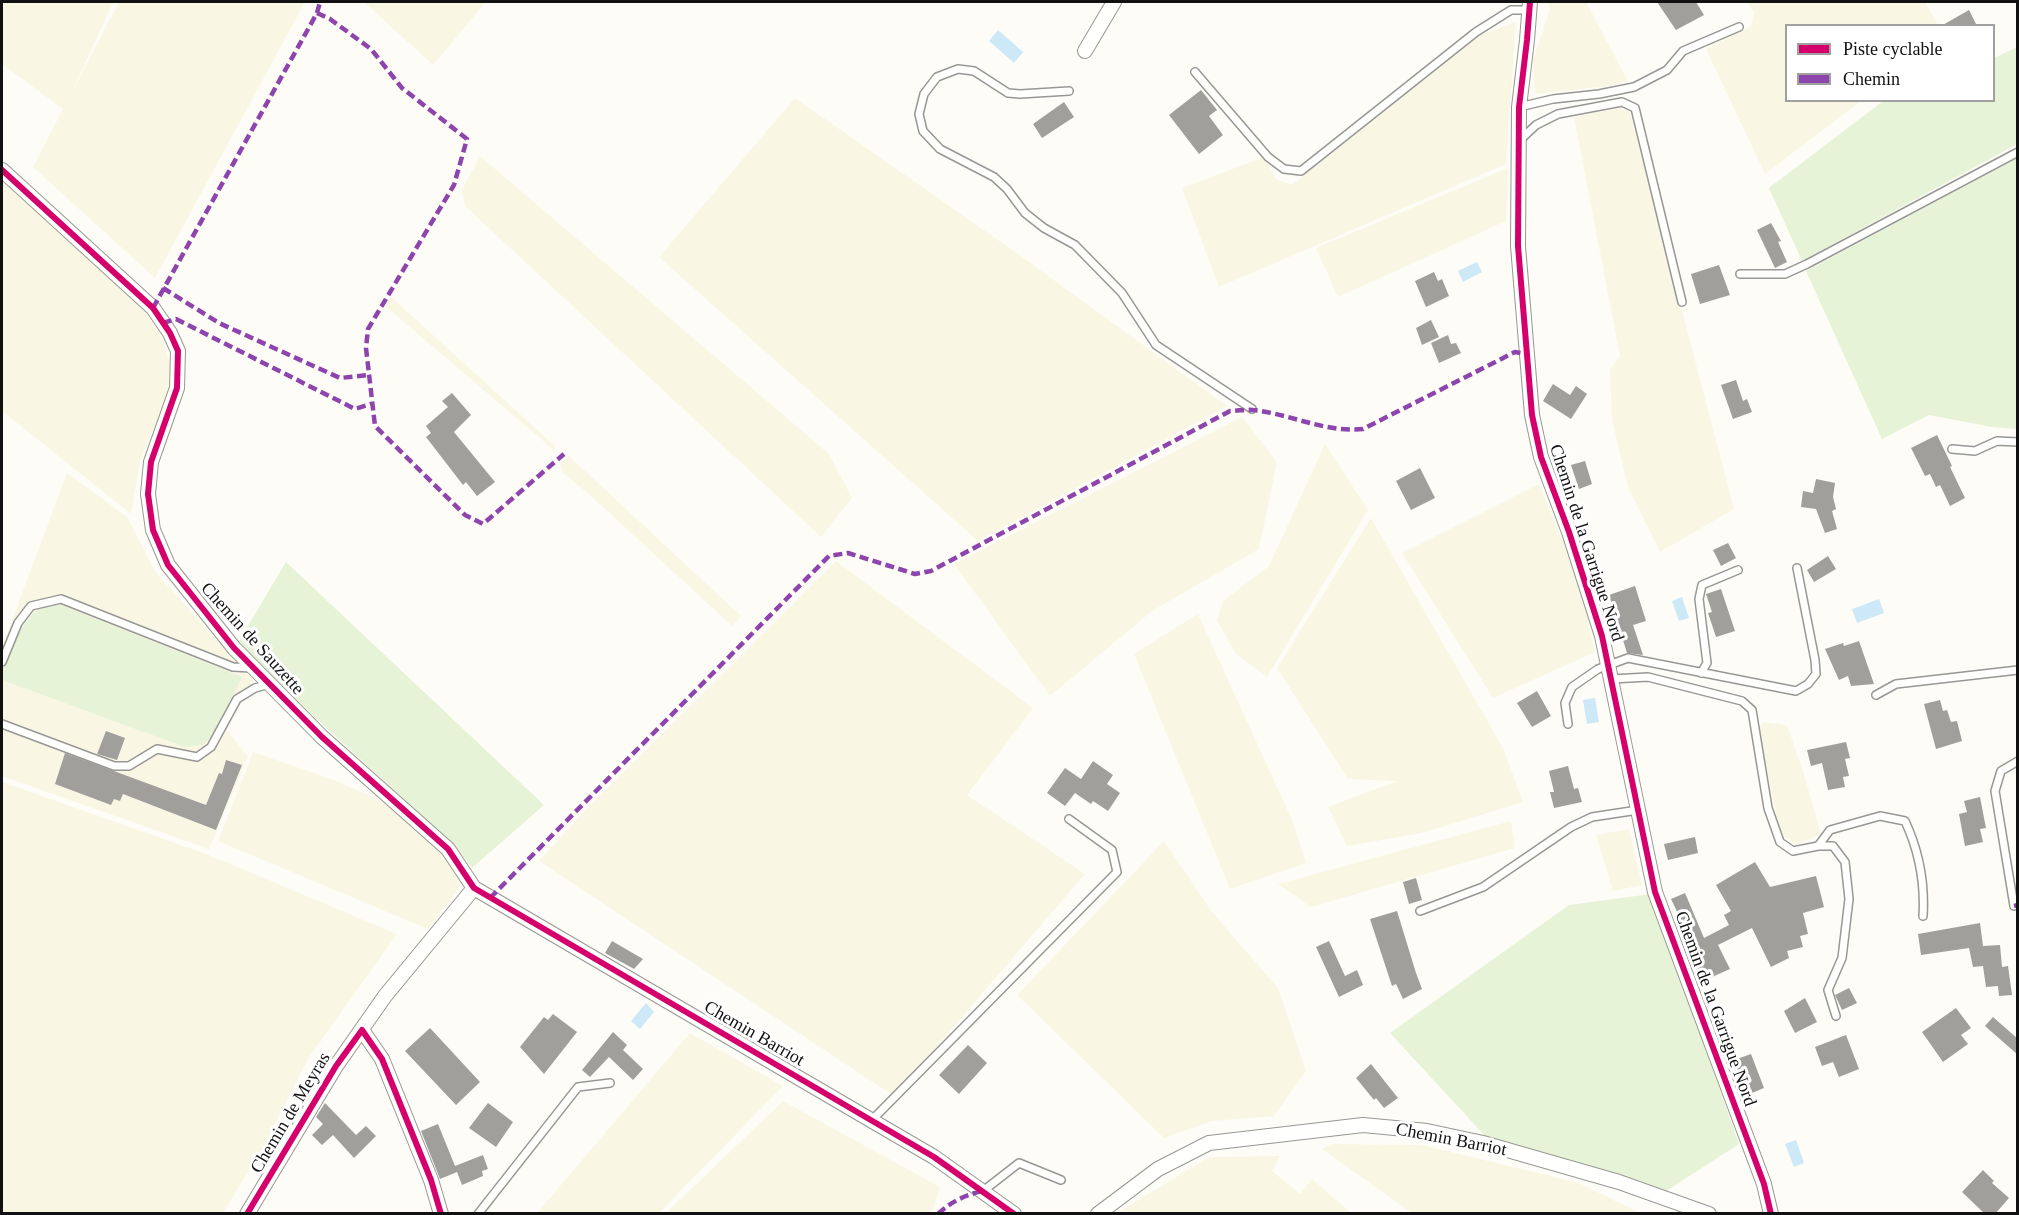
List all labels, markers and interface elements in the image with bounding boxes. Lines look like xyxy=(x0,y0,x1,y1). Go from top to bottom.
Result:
legend xyxy=(1785,24,1995,102)
text: Piste cyclable xyxy=(1843,39,1942,59)
text: Chemin xyxy=(1843,69,1900,89)
street label: Chemin de la Garrigue Nord xyxy=(1544,442,1628,644)
street label: Chemin de Sauzette xyxy=(196,578,308,700)
street label: Chemin de la Garrigue Nord xyxy=(1670,909,1760,1109)
street label: Chemin Barriot xyxy=(700,997,808,1071)
street label: Chemin de Meyras xyxy=(246,1049,336,1177)
street label: Chemin Barriot xyxy=(1394,1119,1508,1161)

